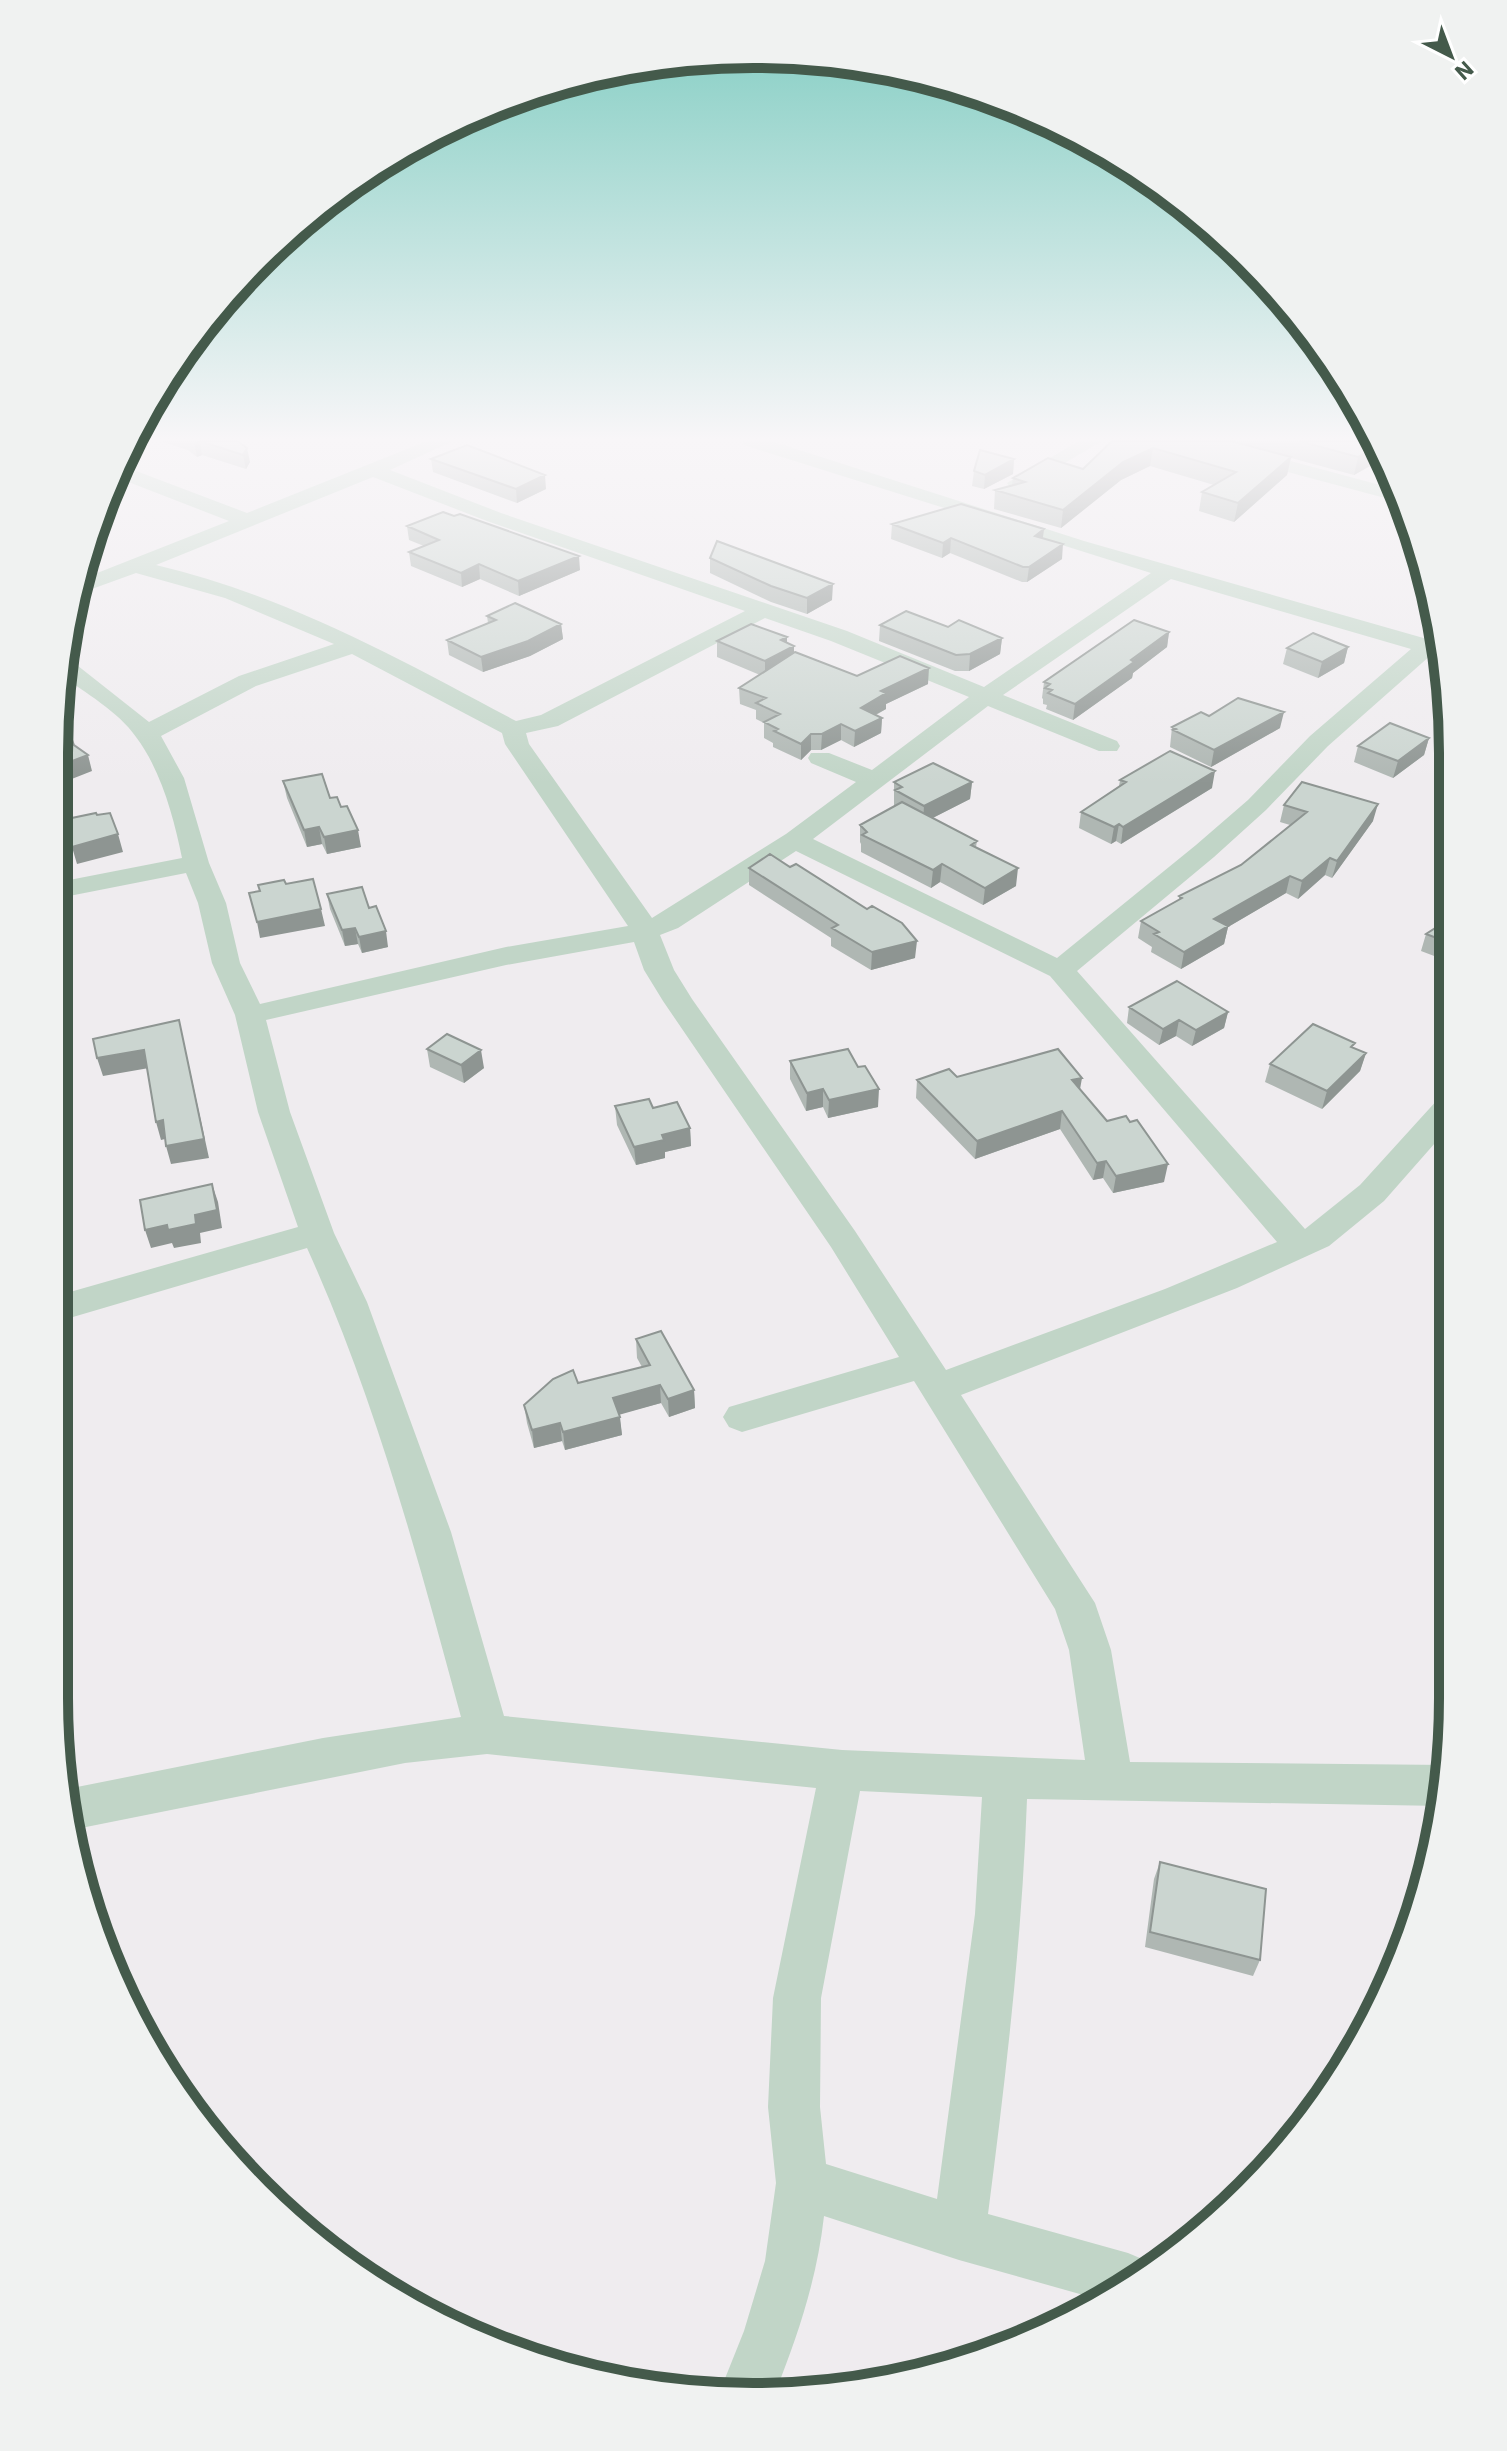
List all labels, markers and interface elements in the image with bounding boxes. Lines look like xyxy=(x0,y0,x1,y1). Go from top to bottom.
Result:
north arrow xyxy=(1411,16,1491,96)
text: N xyxy=(1449,55,1480,87)

